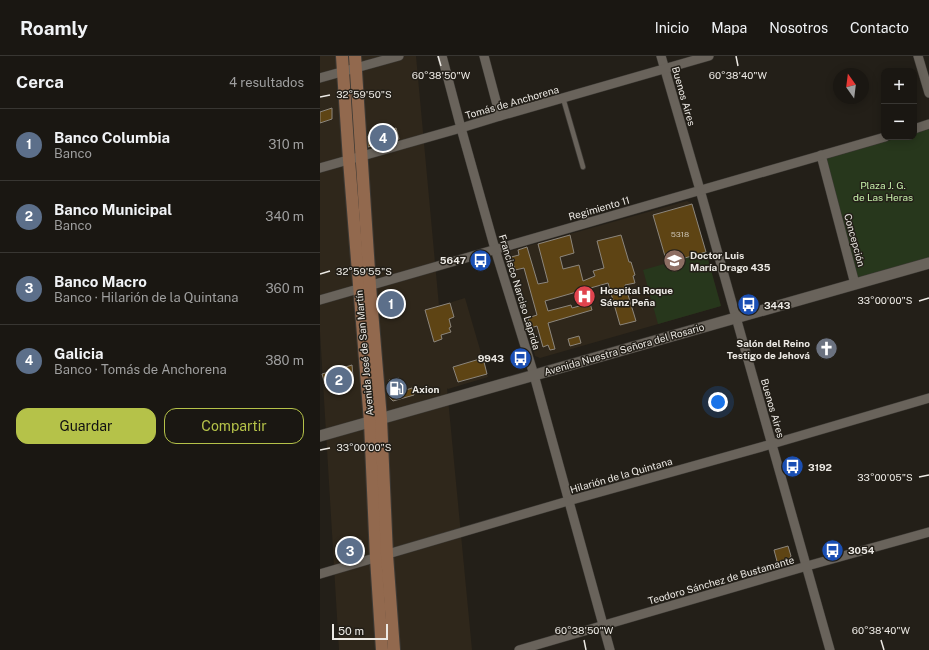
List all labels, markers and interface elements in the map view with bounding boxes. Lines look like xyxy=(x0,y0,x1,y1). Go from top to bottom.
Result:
text: Roamly xyxy=(20,17,88,39)
text: Inicio xyxy=(655,20,689,36)
text: Mapa xyxy=(711,20,747,36)
text: Nosotros xyxy=(769,20,828,36)
text: Contacto xyxy=(850,20,909,36)
street label: Buenos Aires xyxy=(670,65,698,127)
north arrow xyxy=(833,68,869,104)
map controls xyxy=(881,68,917,140)
button: + xyxy=(881,68,917,104)
text: 60°38'50"W xyxy=(412,69,471,81)
text: 60°38'40"W xyxy=(709,69,768,81)
text: Cerca xyxy=(16,72,64,92)
text: 4 resultados xyxy=(229,75,304,90)
street label: Tomás de Anchorena xyxy=(464,83,560,121)
text: 32°59'50"S xyxy=(336,88,392,100)
button: − xyxy=(881,104,917,140)
pin: 4 xyxy=(370,123,396,153)
text: Banco Columbia xyxy=(54,129,170,146)
text: 1 xyxy=(26,137,32,152)
text: 310 m xyxy=(268,137,304,152)
text: Banco xyxy=(54,146,92,161)
park label: Plaza J. G. de Las Heras xyxy=(853,179,913,203)
street label: Regimiento 11 xyxy=(567,194,631,222)
text: Banco Municipal xyxy=(54,201,172,218)
text: 2 xyxy=(25,209,33,224)
text: 340 m xyxy=(265,209,304,224)
street label: Concepción xyxy=(842,212,868,268)
text: Banco xyxy=(54,218,92,233)
house number: 5318 xyxy=(671,229,689,239)
street label: Francisco Narciso Laprida xyxy=(497,233,543,351)
bus stop icon: 5647 xyxy=(468,247,494,273)
school or university icon: Doctor Luis María Drago 435 xyxy=(661,248,687,274)
place label: Doctor Luis María Drago 435 xyxy=(690,249,771,273)
place label: 5647 xyxy=(440,254,466,266)
text: 32°59'55"S xyxy=(336,265,392,277)
text: Banco Macro xyxy=(54,273,147,290)
text: 3 xyxy=(25,281,33,296)
text: 360 m xyxy=(266,281,304,296)
hospital icon: Hospital Roque Sáenz Peña xyxy=(571,283,597,309)
place label: Hospital Roque Sáenz Peña xyxy=(600,284,673,308)
street label: Avenida José de San Martín xyxy=(352,289,375,416)
pin: 1 xyxy=(378,289,404,319)
text: Banco · Hilarión de la Quintana xyxy=(54,290,239,305)
bus stop icon: 3443 xyxy=(736,292,762,318)
text: 33°00'00"S xyxy=(858,294,913,306)
place label: 3443 xyxy=(764,299,791,311)
street label: Avenida Nuestra Señora del Rosario xyxy=(543,320,706,378)
church icon: Salón del Reino Testigo de Jehová xyxy=(813,336,839,362)
place label: Salón del Reino Testigo de Jehová xyxy=(727,337,810,361)
text: Galicia xyxy=(54,345,103,362)
bus stop icon: 9943 xyxy=(507,345,533,371)
place label: 9943 xyxy=(478,352,504,364)
text: 4 xyxy=(25,353,33,368)
text: 380 m xyxy=(265,353,304,368)
text: Banco · Tomás de Anchorena xyxy=(54,362,227,377)
pin: 2 xyxy=(326,365,352,395)
fuel station icon: Axion xyxy=(383,376,409,402)
street label: Buenos Aires xyxy=(759,377,787,439)
place label: Axion xyxy=(412,383,439,395)
your location xyxy=(708,392,728,412)
button: Guardar xyxy=(16,408,156,444)
button: Compartir xyxy=(164,408,304,444)
text: 33°00'00"S xyxy=(337,441,392,453)
bus stop icon: 3192 xyxy=(780,454,806,480)
street label: Hilarión de la Quintana xyxy=(568,455,674,495)
place label: 3192 xyxy=(808,461,832,473)
text: 33°00'05"S xyxy=(857,471,913,483)
pin: 3 xyxy=(337,536,363,566)
bus stop icon: 3054 xyxy=(819,537,845,563)
place label: 3054 xyxy=(848,544,875,556)
street label: Teodoro Sánchez de Bustamante xyxy=(646,553,796,607)
scale bar xyxy=(332,622,388,641)
text: 60°38'50"W xyxy=(555,624,614,636)
text: 60°38'40"W xyxy=(852,624,911,636)
text: 50 m xyxy=(338,625,364,637)

